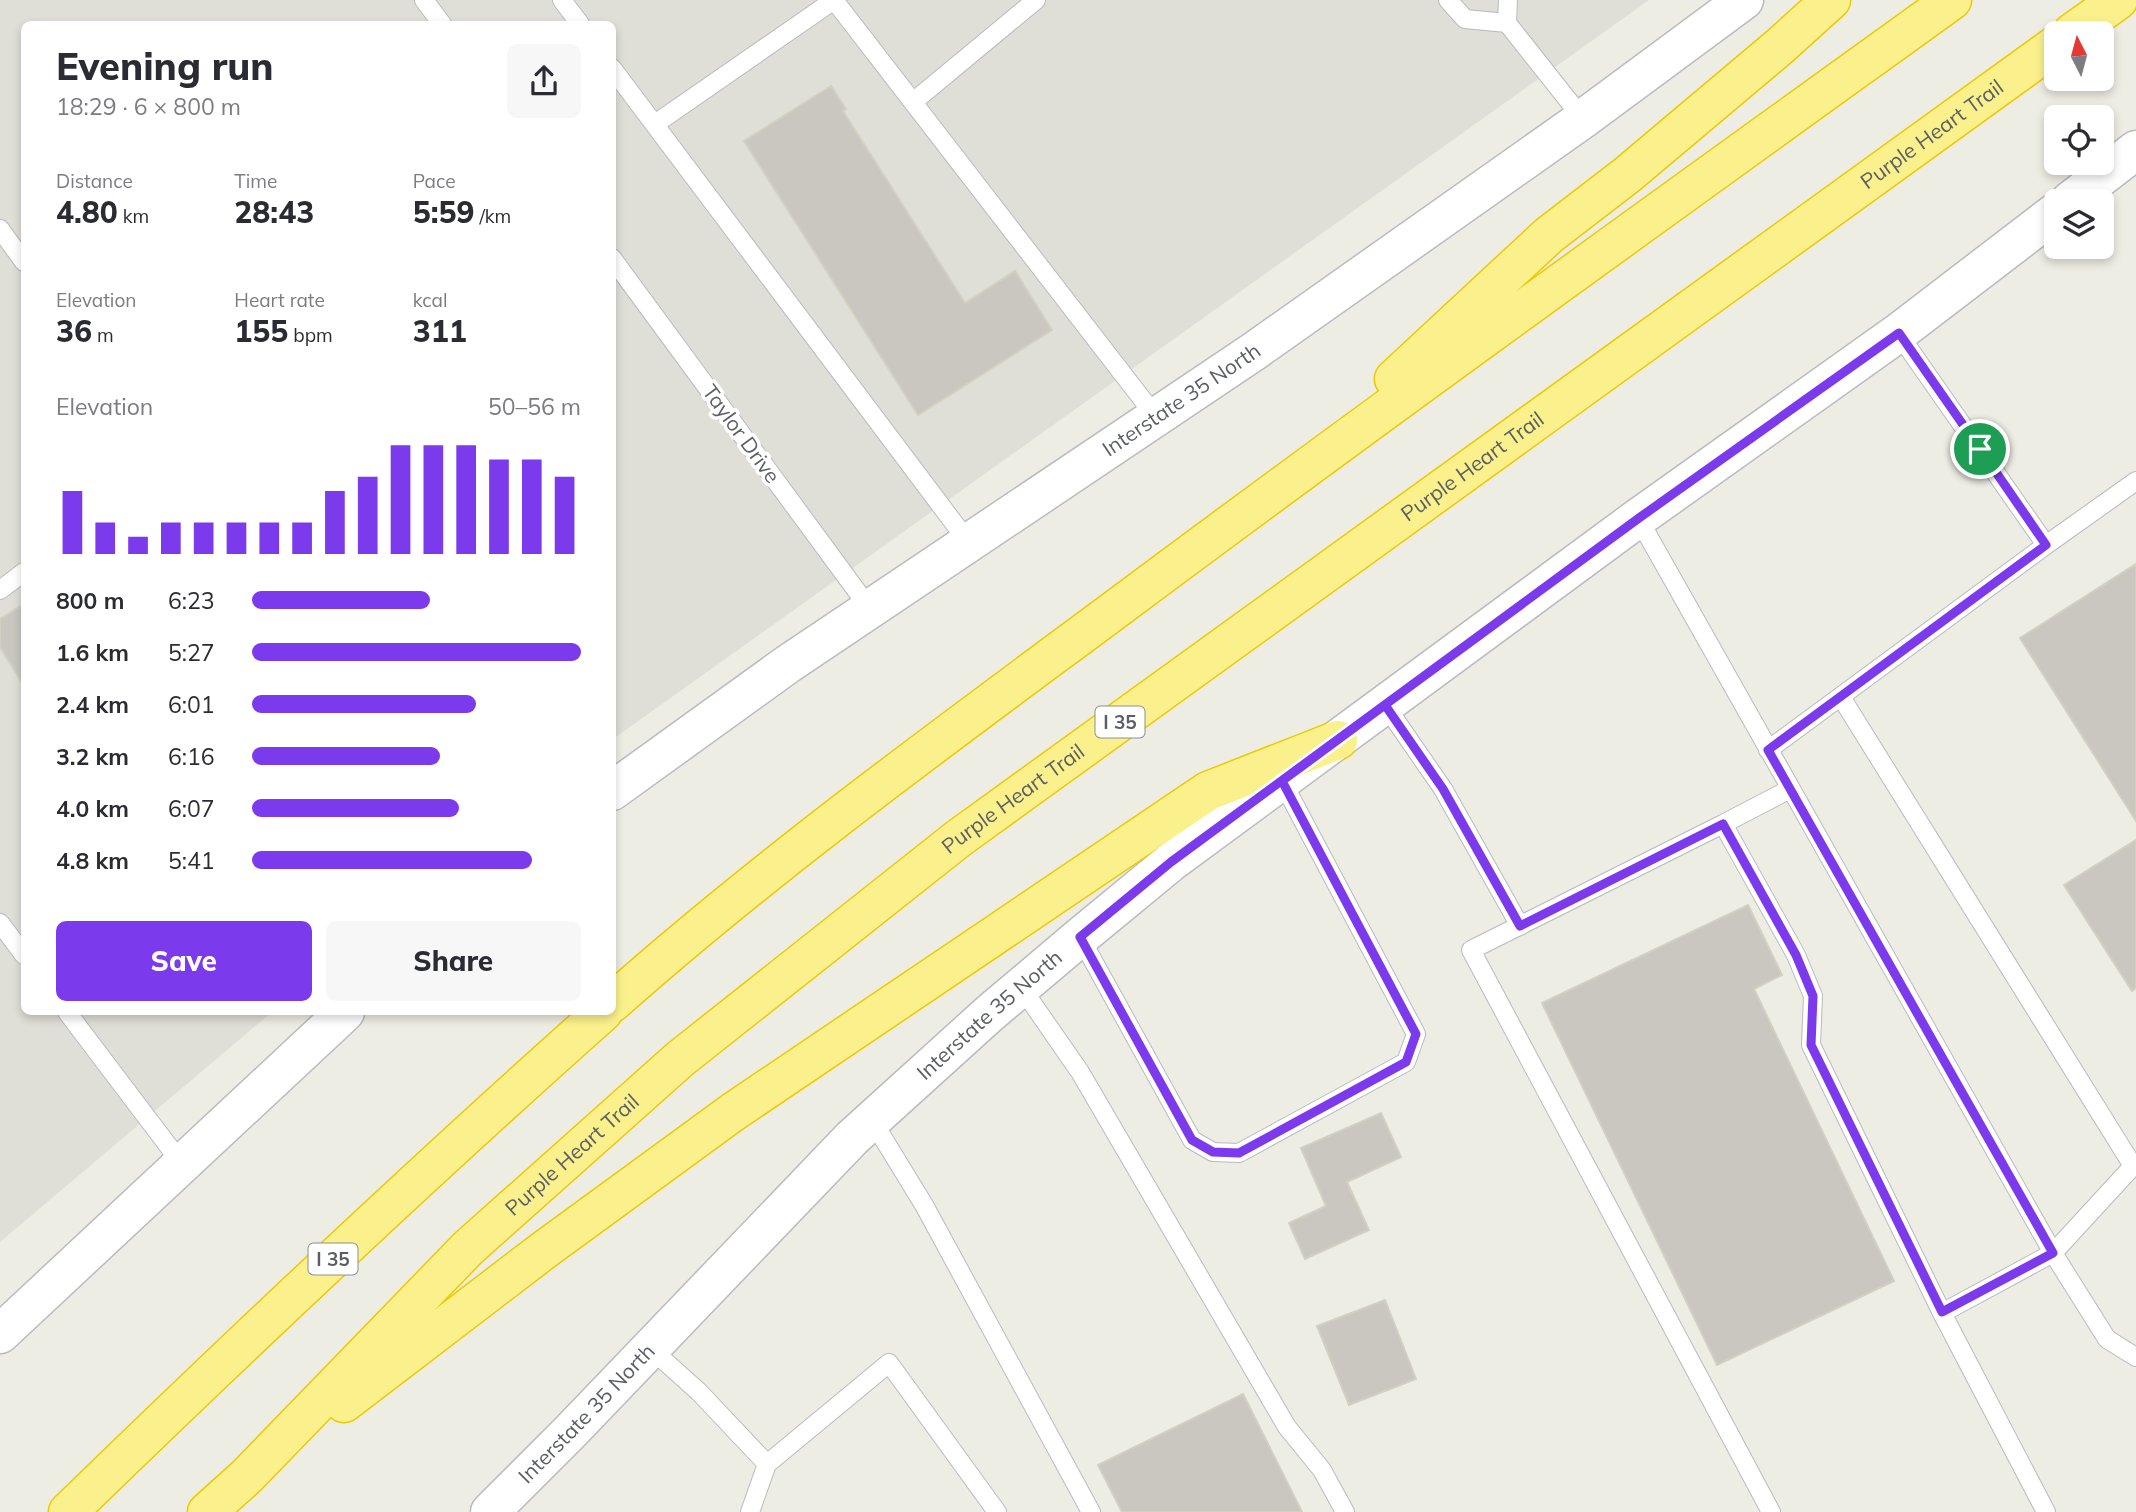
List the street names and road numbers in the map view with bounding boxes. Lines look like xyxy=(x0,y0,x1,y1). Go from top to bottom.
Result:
street label: Purple Heart Trail xyxy=(1855,73,2008,194)
street label: Interstate 35 North xyxy=(1097,337,1265,461)
street label: Taylor Drive xyxy=(697,379,786,488)
street label: Purple Heart Trail xyxy=(1395,406,1549,526)
road number: I 35 xyxy=(1096,706,1144,737)
street label: Purple Heart Trail xyxy=(936,738,1089,859)
street label: Interstate 35 North xyxy=(911,944,1067,1085)
street label: Purple Heart Trail xyxy=(499,1088,644,1221)
road number: I 35 xyxy=(308,1244,358,1274)
street label: Interstate 35 North xyxy=(512,1338,660,1488)

